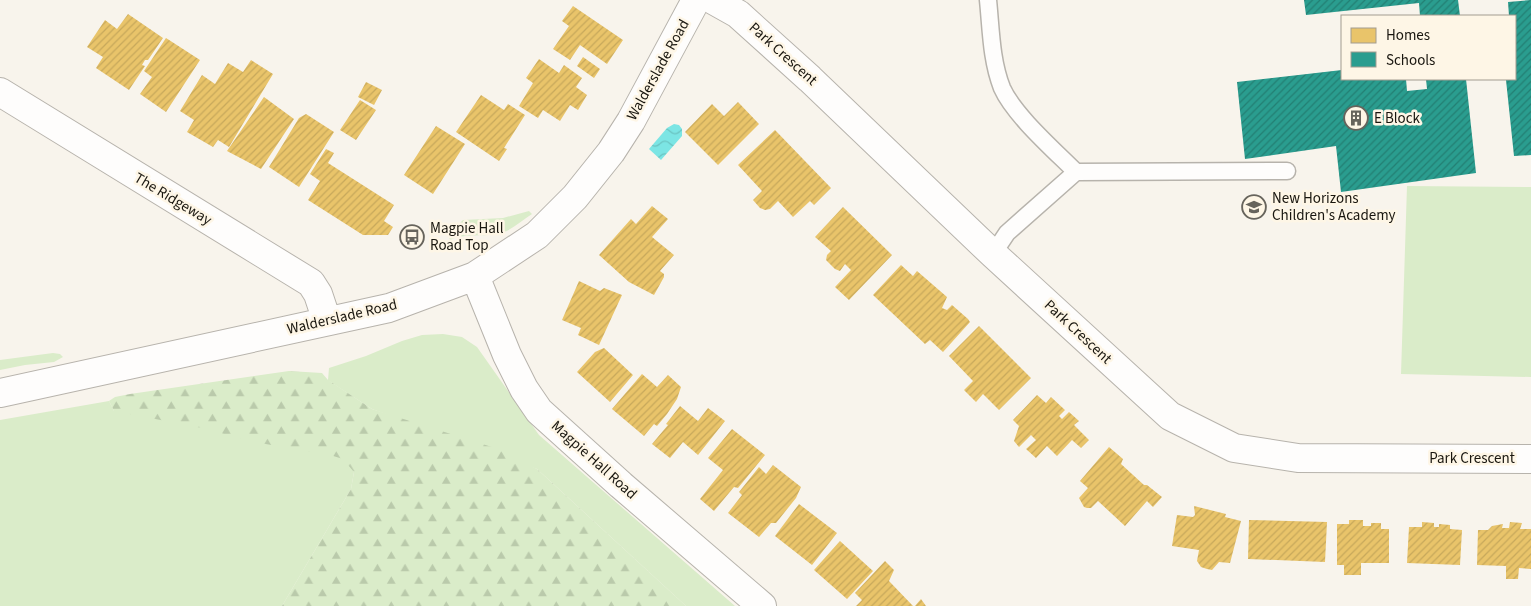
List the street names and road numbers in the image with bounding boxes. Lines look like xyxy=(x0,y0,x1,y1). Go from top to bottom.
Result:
street label: Walderslade Road xyxy=(622,16,694,124)
street label: Park Crescent xyxy=(744,18,822,90)
street label: The Ridgeway xyxy=(130,168,216,230)
street label: Walderslade Road xyxy=(285,294,399,340)
street label: Park Crescent xyxy=(1040,295,1116,369)
street label: Magpie Hall Road xyxy=(547,416,641,504)
street label: Park Crescent xyxy=(1429,448,1515,469)

